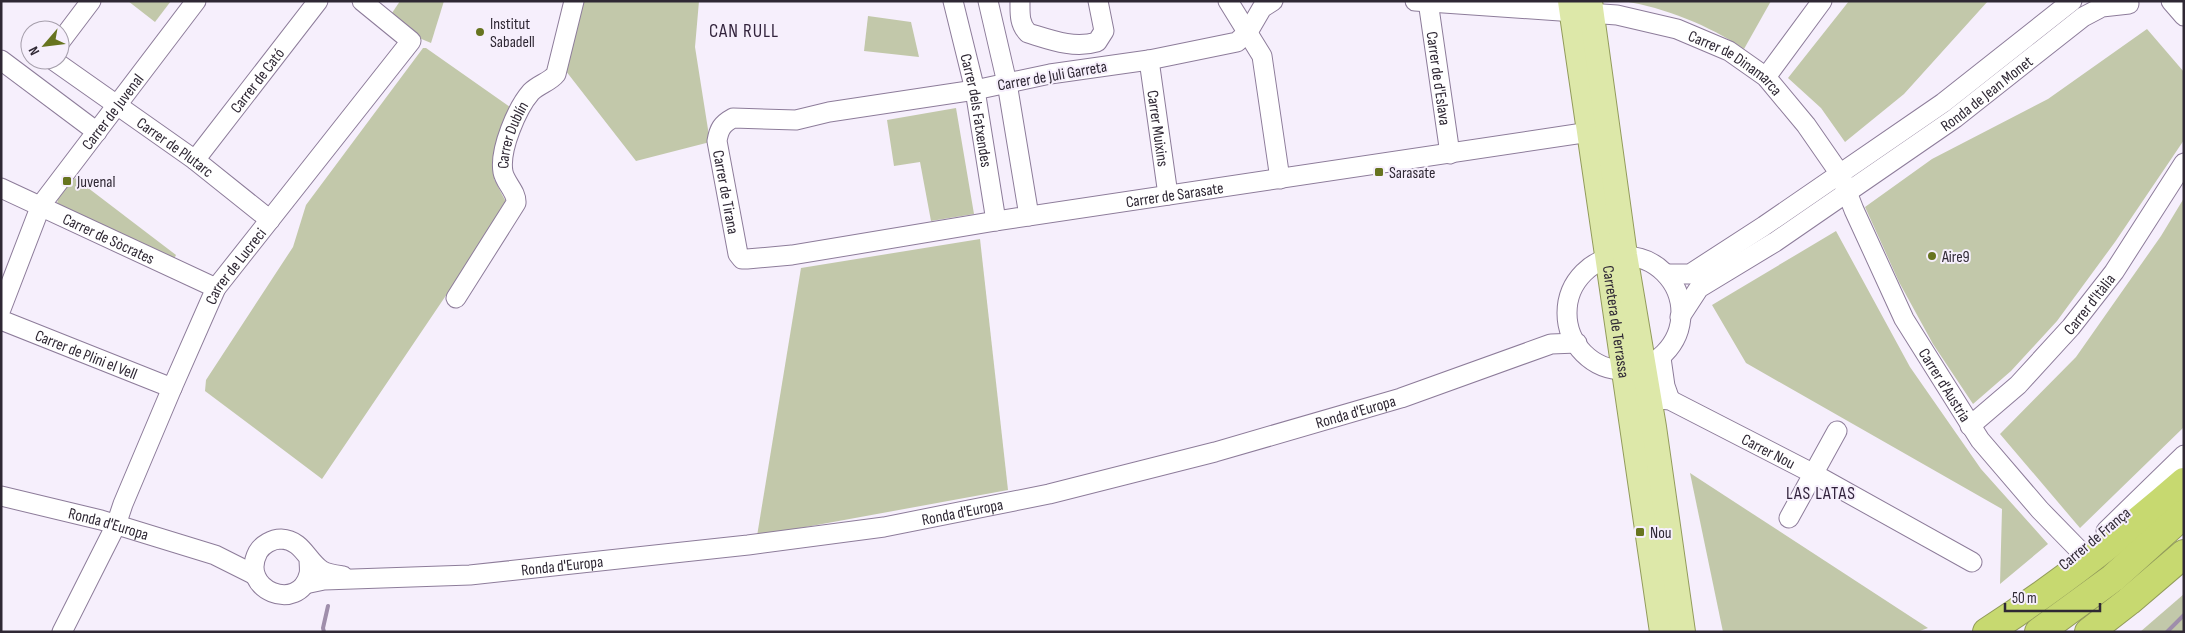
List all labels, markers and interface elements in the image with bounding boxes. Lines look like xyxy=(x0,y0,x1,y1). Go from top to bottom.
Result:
place label: Institut Sabadell xyxy=(490,15,535,52)
north arrow xyxy=(20,20,70,70)
district label: CAN RULL xyxy=(709,20,779,43)
marker: Institut Sabadell xyxy=(474,26,486,38)
street label: Carrer de Dinamarca xyxy=(1685,27,1785,100)
street label: Carrer de d'Eslava xyxy=(1421,30,1454,127)
text: N xyxy=(25,44,43,58)
street label: Carrer de Cató xyxy=(227,45,289,117)
street label: Carrer dels Fatxendes xyxy=(955,52,995,169)
street label: Ronda de Jean Monet xyxy=(1937,52,2037,136)
street label: Carrer de Juli Garreta xyxy=(996,57,1109,95)
street label: Carrer de Juvenal xyxy=(78,71,148,154)
street label: Carrer Muixins xyxy=(1142,89,1172,168)
street label: Carrer Dublín xyxy=(494,98,533,169)
street label: Carrer de Plutarc xyxy=(132,114,217,182)
street label: Carrer de Tirana xyxy=(708,149,742,236)
place label: Sarasate xyxy=(1389,164,1436,183)
marker: Sarasate xyxy=(1373,166,1385,178)
place label: Juvenal xyxy=(76,173,115,192)
marker: Juvenal xyxy=(61,175,73,187)
street label: Carrer de Sarasate xyxy=(1125,179,1225,212)
street label: Carrer de Sòcrates xyxy=(59,210,157,269)
street label: Carrer de Lucreci xyxy=(202,225,271,308)
place label: Aire9 xyxy=(1941,248,1970,267)
marker: Aire9 xyxy=(1926,250,1938,262)
street label: Carretera de Terrassa xyxy=(1598,264,1633,379)
street label: Carrer d'Itàlia xyxy=(2061,271,2120,339)
street label: Carrer de Plini el Vell xyxy=(32,327,140,384)
street label: Carrer d'Austria xyxy=(1914,345,1974,426)
street label: Ronda d'Europa xyxy=(1314,392,1398,433)
street label: Carrer Nou xyxy=(1738,430,1798,474)
district label: LAS LATAS xyxy=(1786,483,1856,504)
street label: Ronda d'Europa xyxy=(920,495,1005,530)
street label: Carrer de França xyxy=(2055,504,2135,575)
street label: Ronda d'Europa xyxy=(66,505,151,545)
place label: Nou xyxy=(1650,524,1672,543)
marker: Nou xyxy=(1634,526,1646,538)
street label: Ronda d'Europa xyxy=(520,553,604,580)
scale bar xyxy=(2005,580,2100,612)
text: 50 m xyxy=(2012,589,2037,608)

